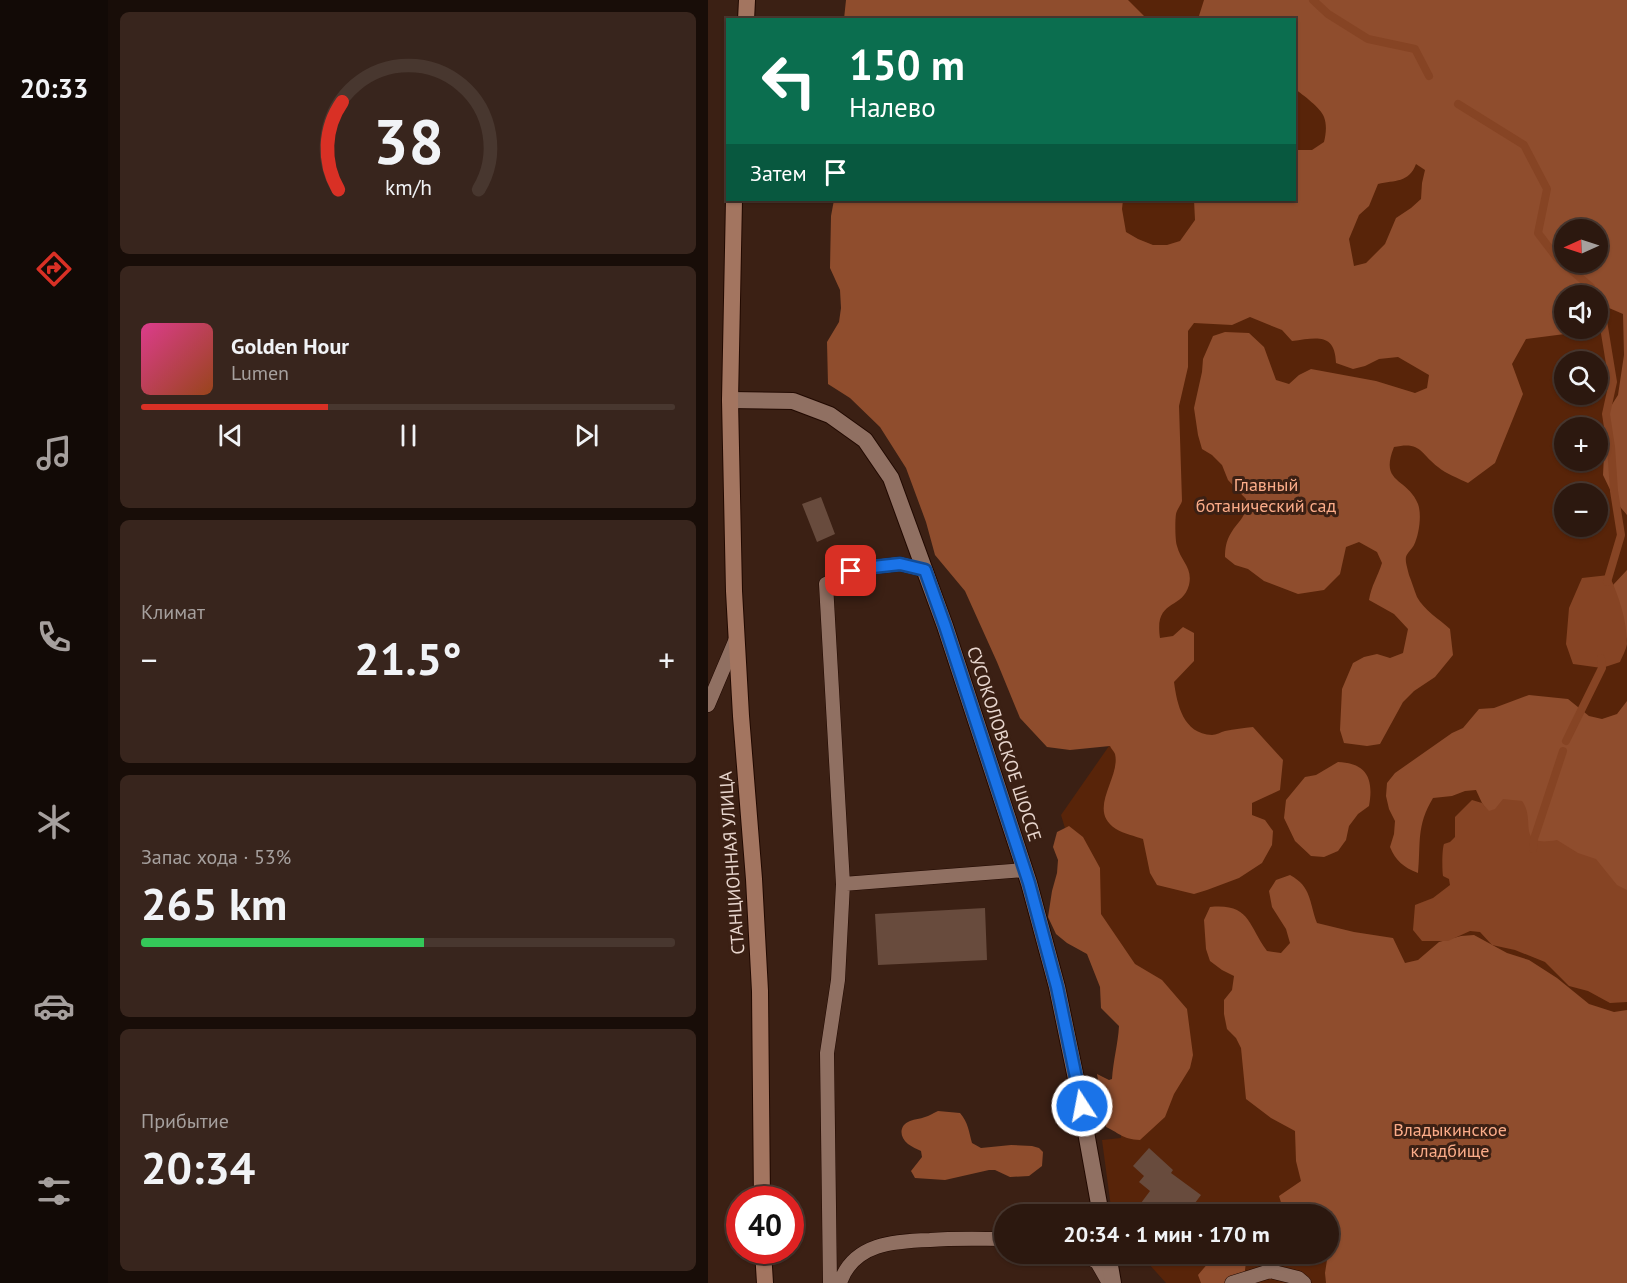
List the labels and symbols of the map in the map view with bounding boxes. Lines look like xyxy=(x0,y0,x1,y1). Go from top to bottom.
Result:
north arrow xyxy=(1554,219,1608,273)
park label: Главный ботанический сад xyxy=(1196,473,1336,517)
pin xyxy=(825,545,876,596)
street label: СУСОКОЛОВСКОЕ ШОССЕ xyxy=(962,643,1047,844)
street label: СТАНЦИОННАЯ УЛИЦА xyxy=(714,770,749,955)
position arrow xyxy=(1050,1074,1114,1138)
park label: Владыкинское кладбище xyxy=(1393,1118,1507,1162)
speed limit sign: 40 xyxy=(726,1186,804,1264)

